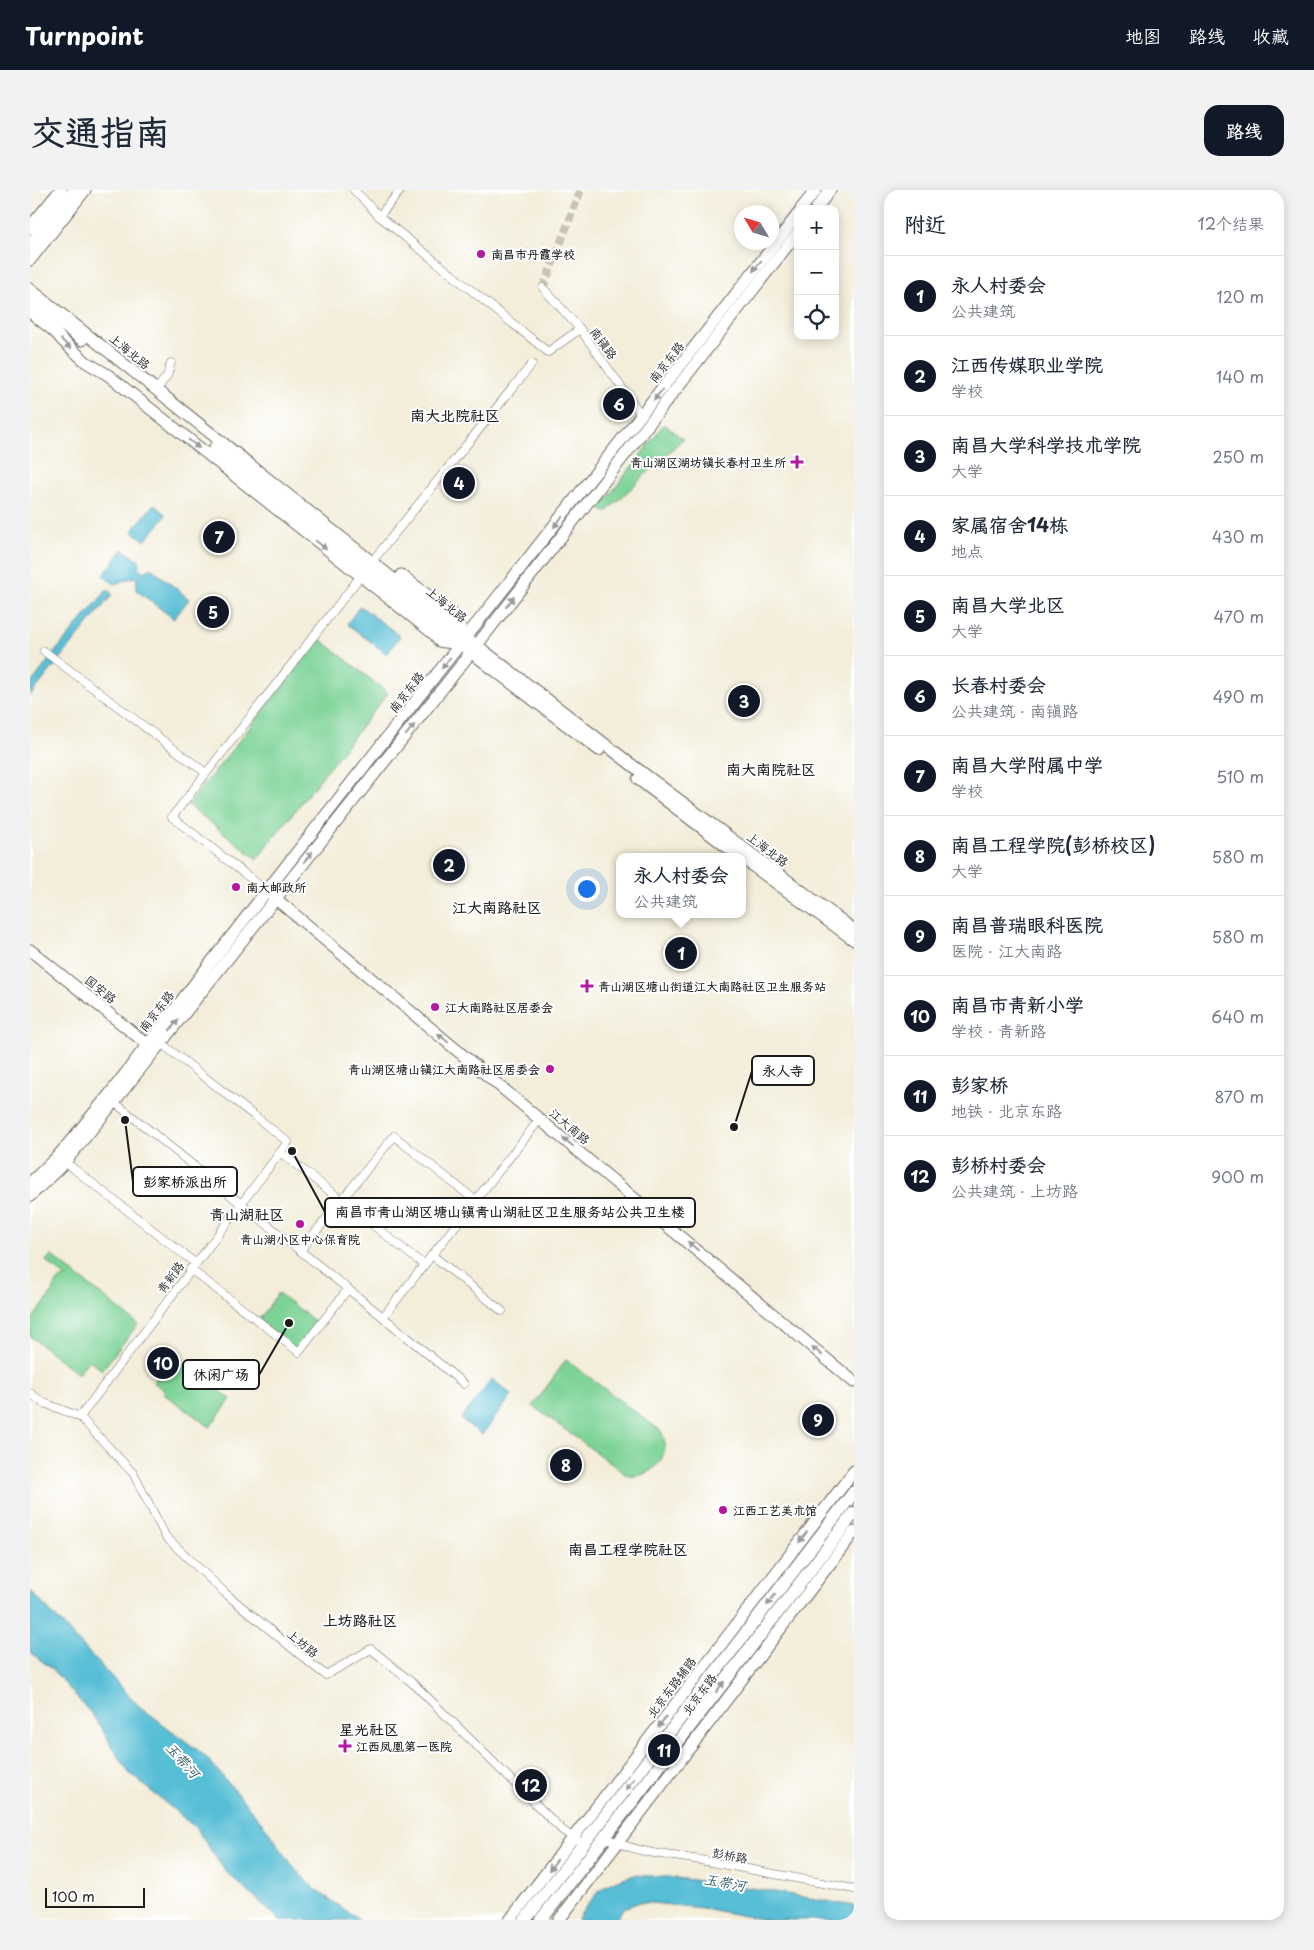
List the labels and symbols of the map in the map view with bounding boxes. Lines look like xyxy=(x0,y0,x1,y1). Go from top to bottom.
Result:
north arrow xyxy=(734,205,779,250)
place label: 南昌市丹霞学校 xyxy=(491,245,575,263)
marker: 南昌市丹霞学校 xyxy=(475,248,487,260)
one-way arrow xyxy=(752,259,763,272)
street label: 南镇路 xyxy=(586,323,622,363)
street label: 上海北路 xyxy=(106,329,154,373)
one-way arrow xyxy=(60,338,72,350)
street label: 南京东路 xyxy=(644,338,688,386)
pin: 6 xyxy=(603,385,635,423)
one-way arrow xyxy=(653,388,663,402)
district label: 南大北院社区 xyxy=(410,403,500,426)
one-way arrow xyxy=(187,438,200,449)
place label: 青山湖区湖坊镇长春村卫生所 xyxy=(630,453,787,471)
marker: 青山湖区湖坊镇长春村卫生所 xyxy=(790,455,804,469)
pin: 4 xyxy=(443,464,475,502)
one-way arrow xyxy=(552,516,563,529)
pin: 7 xyxy=(203,518,235,556)
one-way arrow xyxy=(314,540,327,551)
street label: 上海北路 xyxy=(423,582,471,626)
pin: 5 xyxy=(197,593,229,631)
one-way arrow xyxy=(505,596,516,609)
one-way arrow xyxy=(440,656,451,669)
street label: 南京东路 xyxy=(384,668,428,716)
pin: 3 xyxy=(728,682,760,720)
one-way arrow xyxy=(404,724,415,737)
district label: 南大南院社区 xyxy=(726,757,816,780)
street label: 上海北路 xyxy=(743,827,793,871)
pin: 2 xyxy=(433,846,465,884)
one-way arrow xyxy=(303,851,314,864)
your location xyxy=(574,876,600,902)
place label: 南大邮政所 xyxy=(246,878,307,896)
marker: 南大邮政所 xyxy=(230,881,242,893)
district label: 江大南路社区 xyxy=(452,895,542,918)
pin: 1 xyxy=(665,934,697,972)
street label: 国安路 xyxy=(81,971,121,1007)
place label: 青山湖区塘山街道江大南路社区卫生服务站 xyxy=(598,977,826,995)
marker: 青山湖区塘山街道江大南路社区卫生服务站 xyxy=(580,979,594,993)
street label: 南京东路 xyxy=(134,987,178,1035)
place label: 江大南路社区居委会 xyxy=(445,998,553,1016)
marker: 江大南路社区居委会 xyxy=(429,1001,441,1013)
one-way arrow xyxy=(169,1019,180,1032)
one-way arrow xyxy=(437,1032,450,1043)
callout: 永人寺 xyxy=(752,1056,814,1085)
place label: 青山湖区塘山镇江大南路社区居委会 xyxy=(348,1060,540,1078)
text: 永人寺 xyxy=(762,1060,804,1081)
marker: 青山湖区塘山镇江大南路社区居委会 xyxy=(544,1063,556,1075)
street label: 江大南路 xyxy=(546,1104,594,1148)
one-way arrow xyxy=(562,1136,575,1147)
callout: 彭家桥派出所 xyxy=(133,1167,237,1196)
text: 彭家桥派出所 xyxy=(143,1171,227,1192)
callout: 南昌市青山湖区塘山镇青山湖社区卫生服务站公共卫生楼 xyxy=(325,1198,695,1227)
text: 南昌市青山湖区塘山镇青山湖社区卫生服务站公共卫生楼 xyxy=(335,1201,685,1222)
district label: 青山湖社区 xyxy=(209,1202,285,1225)
marker: 青山湖小区中心保育院 xyxy=(294,1218,306,1230)
place label: 青山湖小区中心保育院 xyxy=(240,1230,360,1248)
one-way arrow xyxy=(686,1240,699,1251)
street label: 青新路 xyxy=(152,1257,188,1297)
pin: 10 xyxy=(147,1344,179,1382)
one-way arrow xyxy=(810,1345,823,1356)
callout: 休闲广场 xyxy=(183,1360,259,1389)
text: 休闲广场 xyxy=(193,1364,249,1385)
pin: 9 xyxy=(802,1401,834,1439)
pin: 8 xyxy=(550,1446,582,1484)
place label: 江西工艺美术馆 xyxy=(733,1501,817,1519)
marker: 江西工艺美术馆 xyxy=(717,1504,729,1516)
one-way arrow xyxy=(798,1530,808,1544)
district label: 南昌工程学院社区 xyxy=(568,1537,688,1560)
one-way arrow xyxy=(766,1593,776,1607)
district label: 上坊路社区 xyxy=(322,1608,398,1631)
street label: 上坊路 xyxy=(283,1625,323,1661)
street label: 北京东路辅路 xyxy=(644,1654,698,1720)
street label: 北京东路 xyxy=(679,1670,719,1718)
one-way arrow xyxy=(715,1680,725,1694)
one-way arrow xyxy=(657,1715,667,1729)
district label: 星光社区 xyxy=(339,1717,399,1740)
pin: 11 xyxy=(648,1731,680,1769)
water label: 玉带河 xyxy=(161,1737,206,1784)
place label: 江西凤凰第一医院 xyxy=(356,1737,452,1755)
marker: 江西凤凰第一医院 xyxy=(338,1739,352,1753)
pin: 12 xyxy=(515,1766,547,1804)
one-way arrow xyxy=(624,1777,635,1790)
street label: 彭桥路 xyxy=(711,1843,749,1867)
one-way arrow xyxy=(547,1858,558,1871)
water label: 玉带河 xyxy=(702,1868,749,1896)
scale bar xyxy=(45,1885,145,1908)

